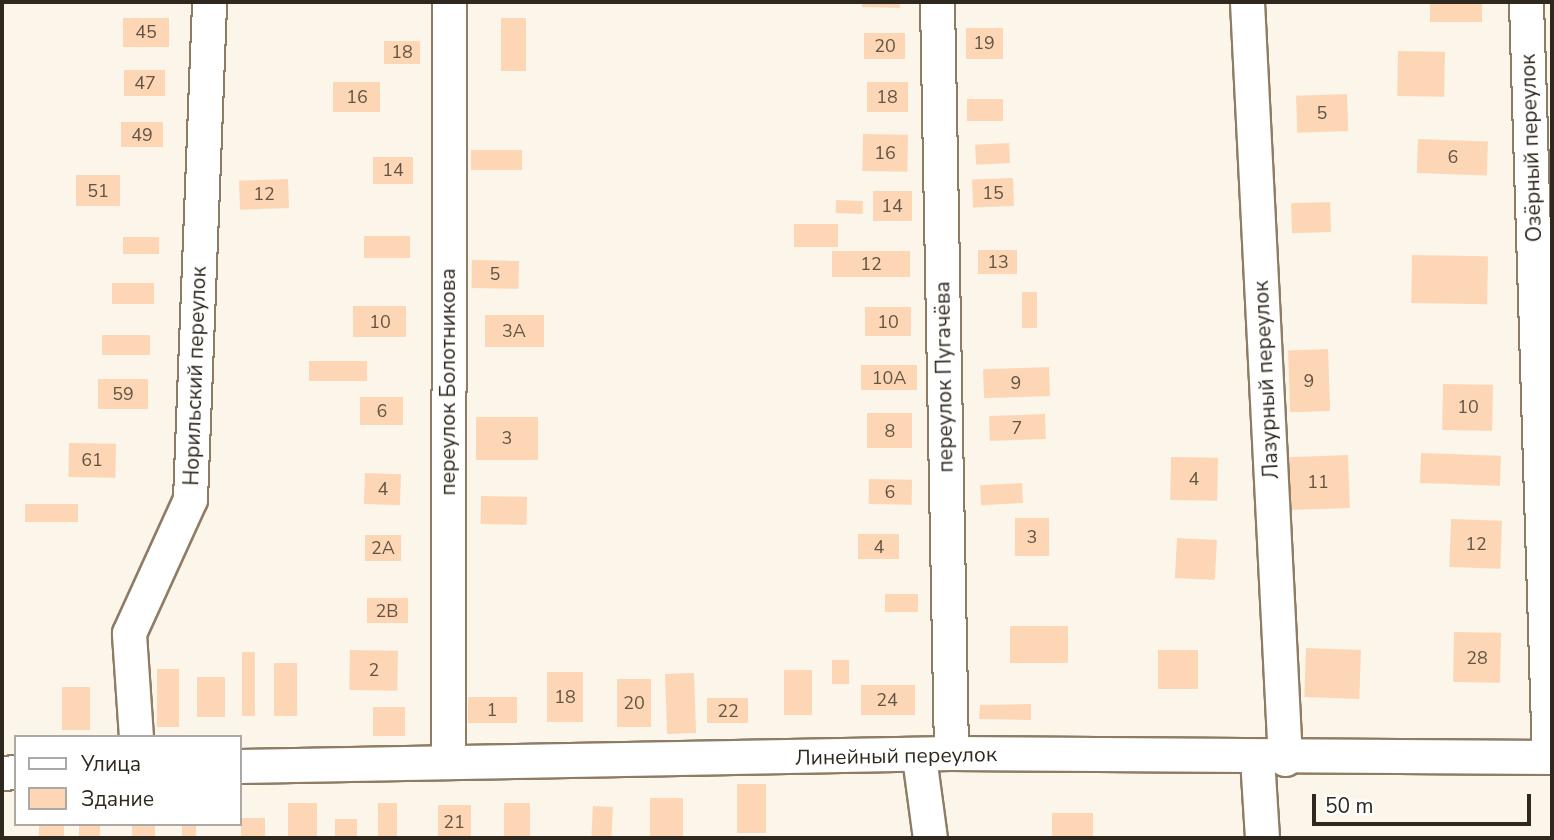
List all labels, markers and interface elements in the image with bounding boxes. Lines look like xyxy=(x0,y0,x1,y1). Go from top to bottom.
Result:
house number: 45 xyxy=(135,21,157,43)
house number: 19 xyxy=(973,32,995,54)
house number: 20 xyxy=(874,35,896,57)
house number: 18 xyxy=(391,41,413,63)
street label: Озёрный переулок xyxy=(1515,53,1547,243)
house number: 47 xyxy=(134,72,156,94)
house number: 16 xyxy=(346,86,368,108)
house number: 18 xyxy=(876,86,898,108)
house number: 5 xyxy=(1317,102,1327,124)
house number: 49 xyxy=(131,124,153,146)
house number: 16 xyxy=(874,142,896,164)
house number: 6 xyxy=(1448,146,1458,168)
house number: 14 xyxy=(382,159,404,181)
house number: 51 xyxy=(87,180,109,202)
house number: 15 xyxy=(982,182,1004,204)
house number: 12 xyxy=(253,183,275,205)
house number: 14 xyxy=(881,195,903,217)
house number: 13 xyxy=(987,251,1009,273)
house number: 12 xyxy=(860,253,882,275)
house number: 5 xyxy=(490,263,500,285)
street label: Норильский переулок xyxy=(179,266,211,486)
street label: переулок Болотникова xyxy=(435,268,461,496)
street label: Лазурный переулок xyxy=(1248,280,1284,480)
street label: переулок Пугачёва xyxy=(930,281,958,473)
house number: 10 xyxy=(369,311,391,333)
house number: 10 xyxy=(877,311,899,333)
house number: 3А xyxy=(502,320,526,342)
house number: 10А xyxy=(872,367,906,389)
house number: 9 xyxy=(1304,370,1314,392)
house number: 9 xyxy=(1011,372,1021,394)
house number: 59 xyxy=(112,383,134,405)
house number: 10 xyxy=(1457,396,1479,418)
house number: 6 xyxy=(377,400,387,422)
house number: 7 xyxy=(1012,417,1022,439)
house number: 8 xyxy=(885,420,895,442)
house number: 3 xyxy=(502,427,512,449)
house number: 61 xyxy=(81,449,103,471)
house number: 4 xyxy=(1189,468,1199,490)
house number: 11 xyxy=(1307,471,1329,493)
house number: 4 xyxy=(378,478,388,500)
house number: 6 xyxy=(885,481,895,503)
house number: 3 xyxy=(1027,526,1037,548)
house number: 12 xyxy=(1465,533,1487,555)
house number: 4 xyxy=(874,536,884,558)
house number: 2А xyxy=(371,537,395,559)
house number: 2В xyxy=(376,600,398,622)
house number: 28 xyxy=(1466,647,1488,669)
house number: 2 xyxy=(369,659,379,681)
house number: 18 xyxy=(554,686,576,708)
house number: 24 xyxy=(876,689,898,711)
house number: 20 xyxy=(623,692,645,714)
house number: 1 xyxy=(487,699,497,721)
house number: 22 xyxy=(717,700,739,722)
legend xyxy=(14,735,242,826)
street label: Линейный переулок xyxy=(795,742,997,770)
text: Улица xyxy=(81,750,141,778)
scale bar xyxy=(1316,780,1535,824)
text: Здание xyxy=(81,785,154,813)
text: 50 m xyxy=(1325,792,1374,820)
house number: 21 xyxy=(443,811,465,833)

